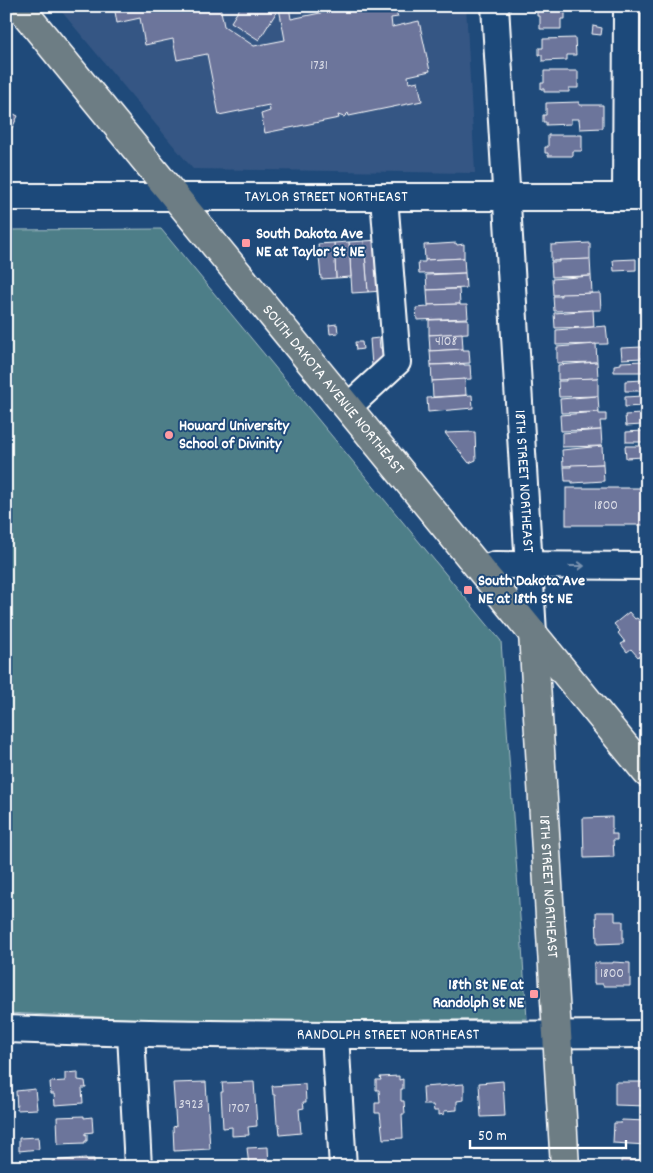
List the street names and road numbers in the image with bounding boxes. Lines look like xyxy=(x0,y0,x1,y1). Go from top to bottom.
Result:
street label: TAYLOR STREET NORTHEAST xyxy=(244,186,408,209)
street label: SOUTH DAKOTA AVENUE NORTHEAST xyxy=(257,300,410,480)
street label: 18TH STREET NORTHEAST xyxy=(508,409,540,554)
street label: 18TH STREET NORTHEAST xyxy=(532,814,564,959)
street label: RANDOLPH STREET NORTHEAST xyxy=(297,1023,480,1046)

